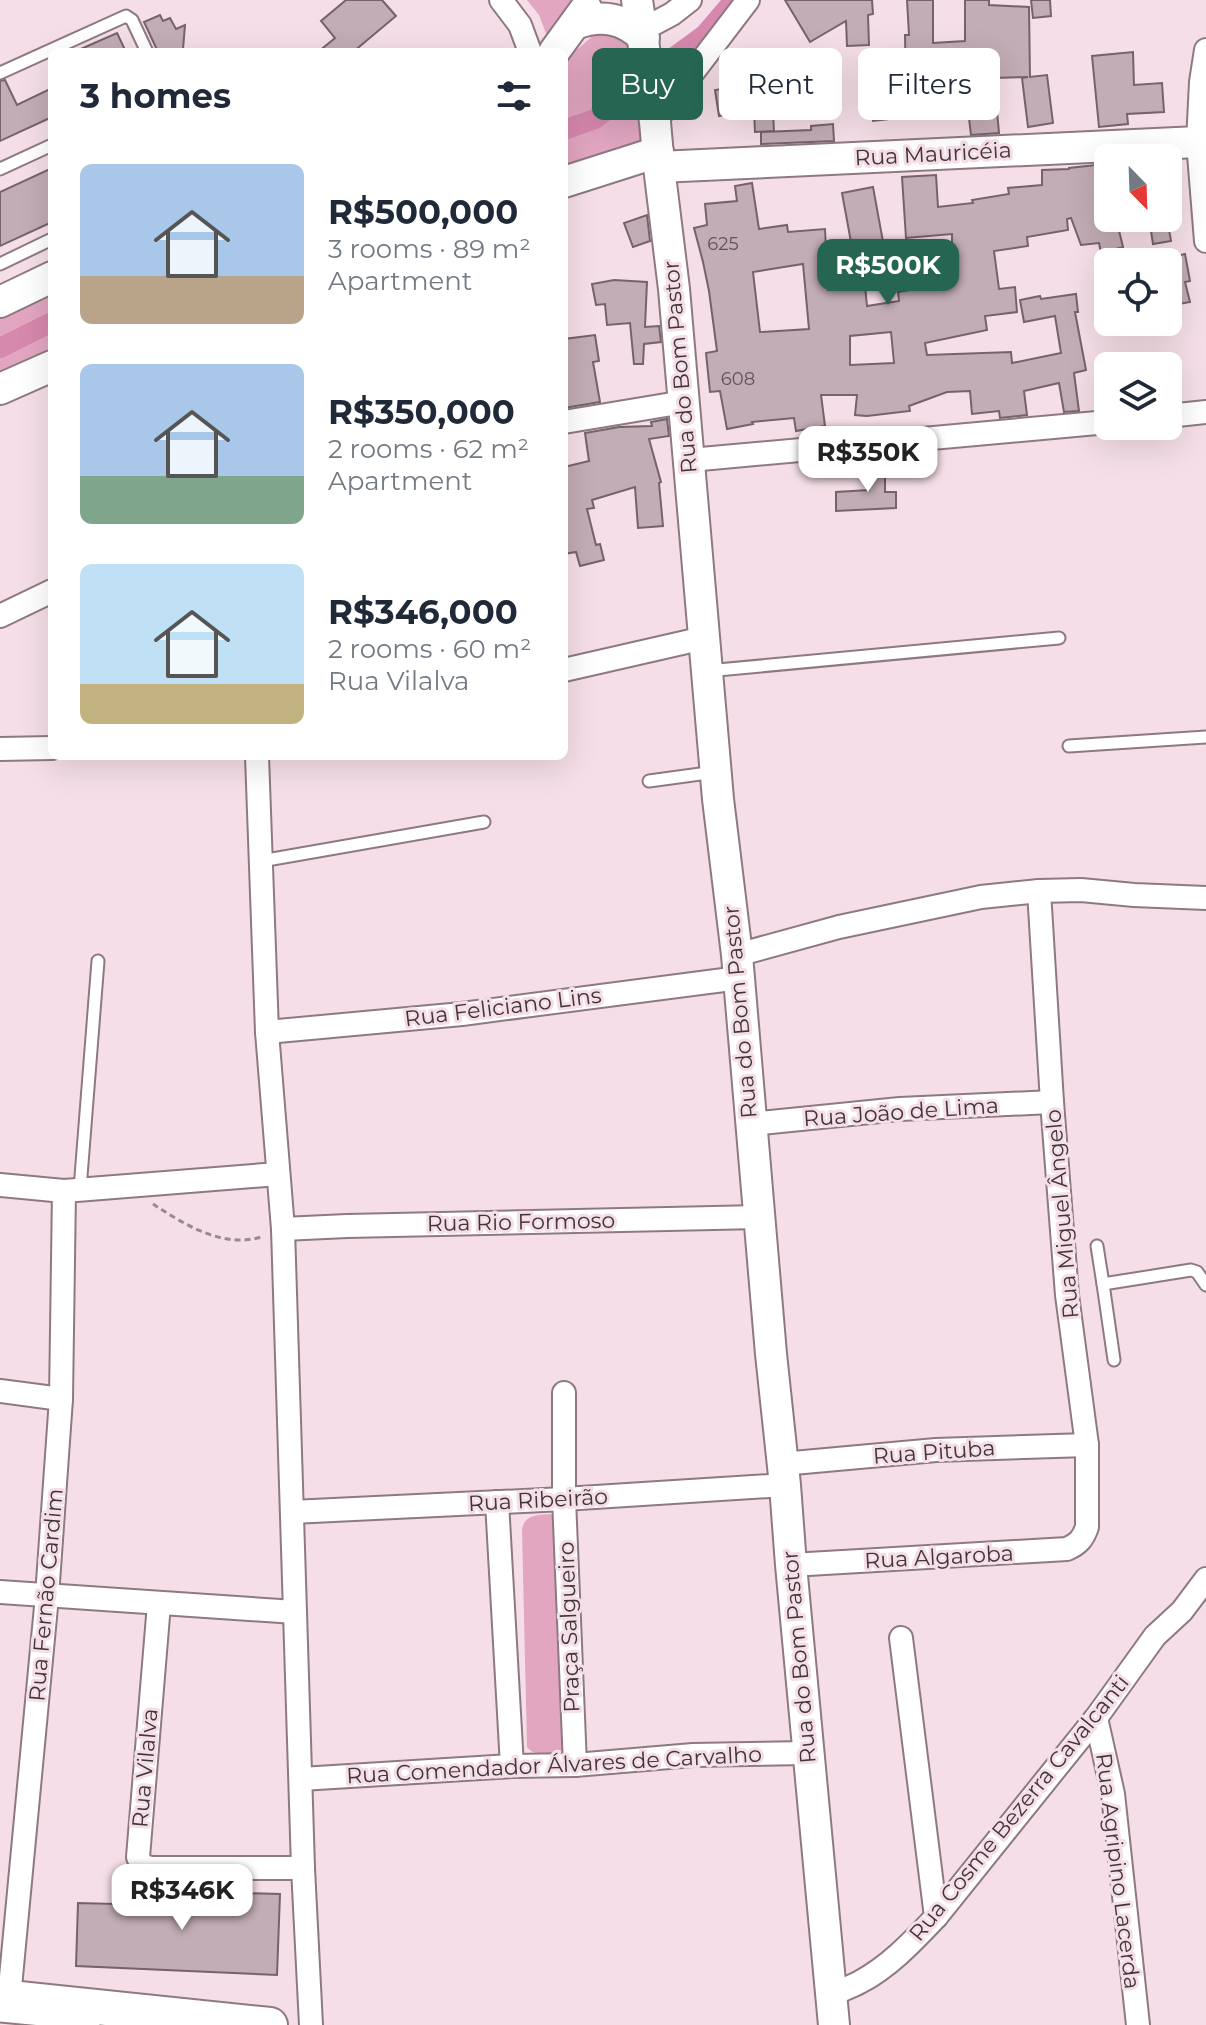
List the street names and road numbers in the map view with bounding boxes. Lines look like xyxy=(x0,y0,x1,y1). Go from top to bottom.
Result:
street label: Rua Mauricéia xyxy=(854,136,1012,172)
street label: Rua do Bom Pastor xyxy=(657,259,703,475)
street label: Rua do Bom Pastor xyxy=(717,904,763,1120)
street label: Rua Feliciano Lins xyxy=(403,981,603,1032)
street label: Rua João de Lima xyxy=(802,1092,1000,1132)
street label: Rua Miguel Ângelo xyxy=(1039,1108,1085,1320)
street label: Rua Rio Formoso xyxy=(427,1207,615,1237)
street label: Rua Pituba xyxy=(872,1434,996,1470)
street label: Rua Ribeirão xyxy=(467,1483,609,1517)
street label: Rua Fernão Cardim xyxy=(23,1488,69,1702)
street label: Rua Algaroba xyxy=(864,1540,1014,1574)
street label: Praça Salgueiro xyxy=(553,1541,585,1713)
street label: Rua do Bom Pastor xyxy=(776,1549,822,1765)
street label: Rua Cosme Bezerra Cavalcanti xyxy=(903,1670,1135,1946)
street label: Rua Vilalva xyxy=(126,1707,164,1829)
street label: Rua Comendador Álvares de Carvalho xyxy=(346,1741,762,1789)
street label: Rua Agripino Lacerda xyxy=(1090,1751,1146,1991)

